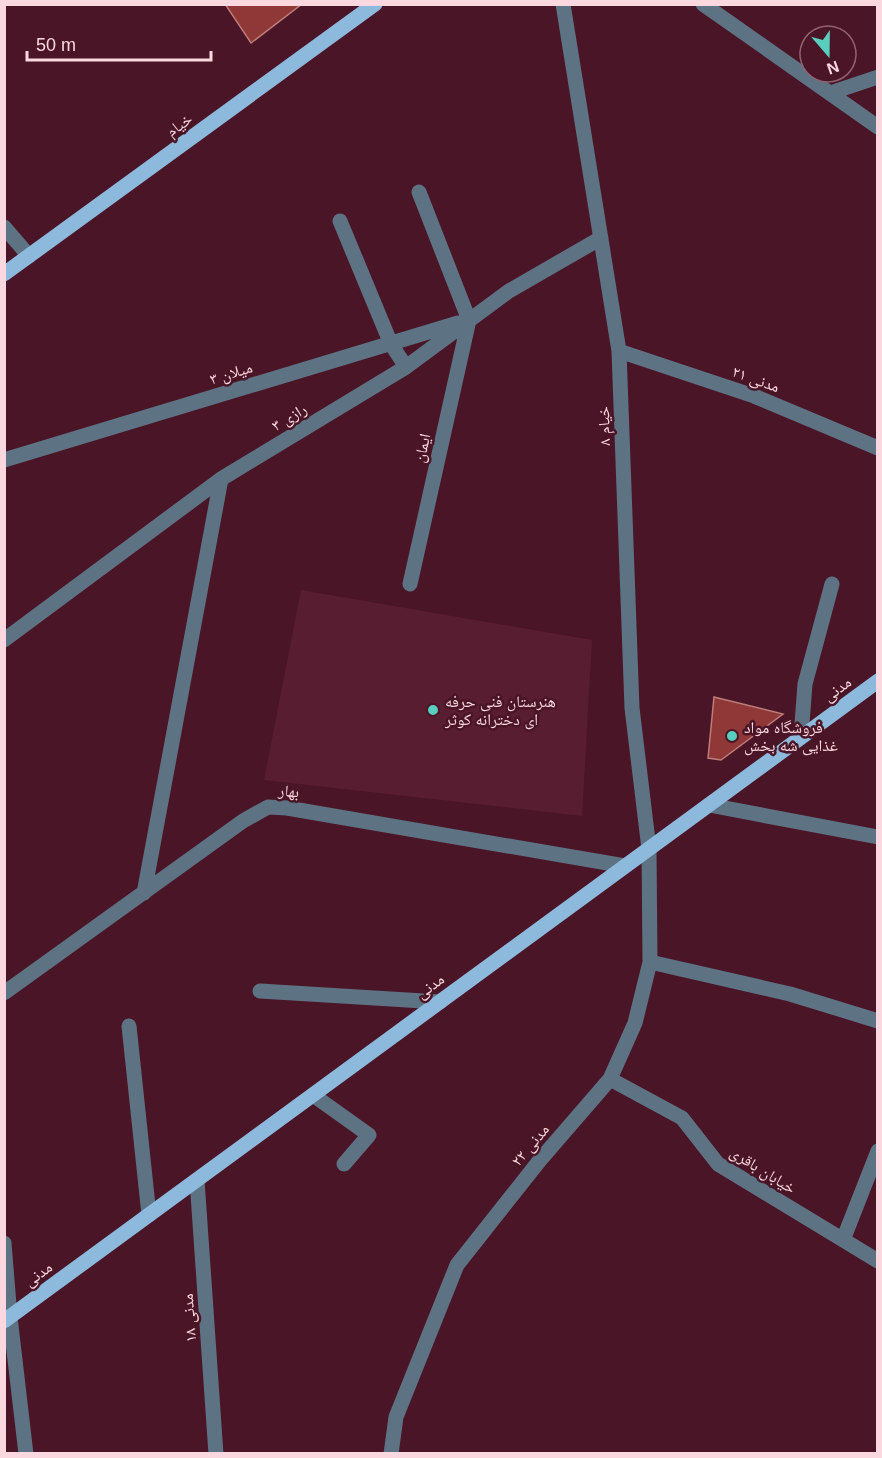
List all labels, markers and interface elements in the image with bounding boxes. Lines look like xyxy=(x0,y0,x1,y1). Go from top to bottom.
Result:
scale bar xyxy=(27,24,212,62)
north arrow xyxy=(798,24,858,84)
text: 50 m xyxy=(36,35,76,55)
text: N xyxy=(825,58,841,78)
street label: خیام xyxy=(163,110,196,142)
street label: میلان ۳ xyxy=(208,358,255,389)
street label: مدنی ۲۱ xyxy=(729,363,782,397)
street label: رازی ۳ xyxy=(268,400,311,436)
street label: خیام ۸ xyxy=(595,406,615,446)
street label: ایمان xyxy=(410,432,436,465)
street label: مدنی xyxy=(820,673,855,706)
place label: هنرستان فنی حرفه ای دخترانه کوثر xyxy=(444,693,556,730)
marker: هنرستان فنی حرفه ای دخترانه کوثر xyxy=(426,703,440,717)
place label: فروشگاه مواد غذایی شه بخش xyxy=(744,719,838,756)
marker: فروشگاه مواد غذایی شه بخش xyxy=(725,729,739,743)
street label: بهار xyxy=(277,781,300,802)
street label: مدنی xyxy=(413,970,448,1003)
street label: مدنی ۲۲ xyxy=(508,1121,554,1171)
street label: خیابان باقری xyxy=(726,1143,799,1198)
street label: مدنی xyxy=(21,1258,56,1291)
street label: مدنی ۱۸ xyxy=(179,1293,201,1343)

